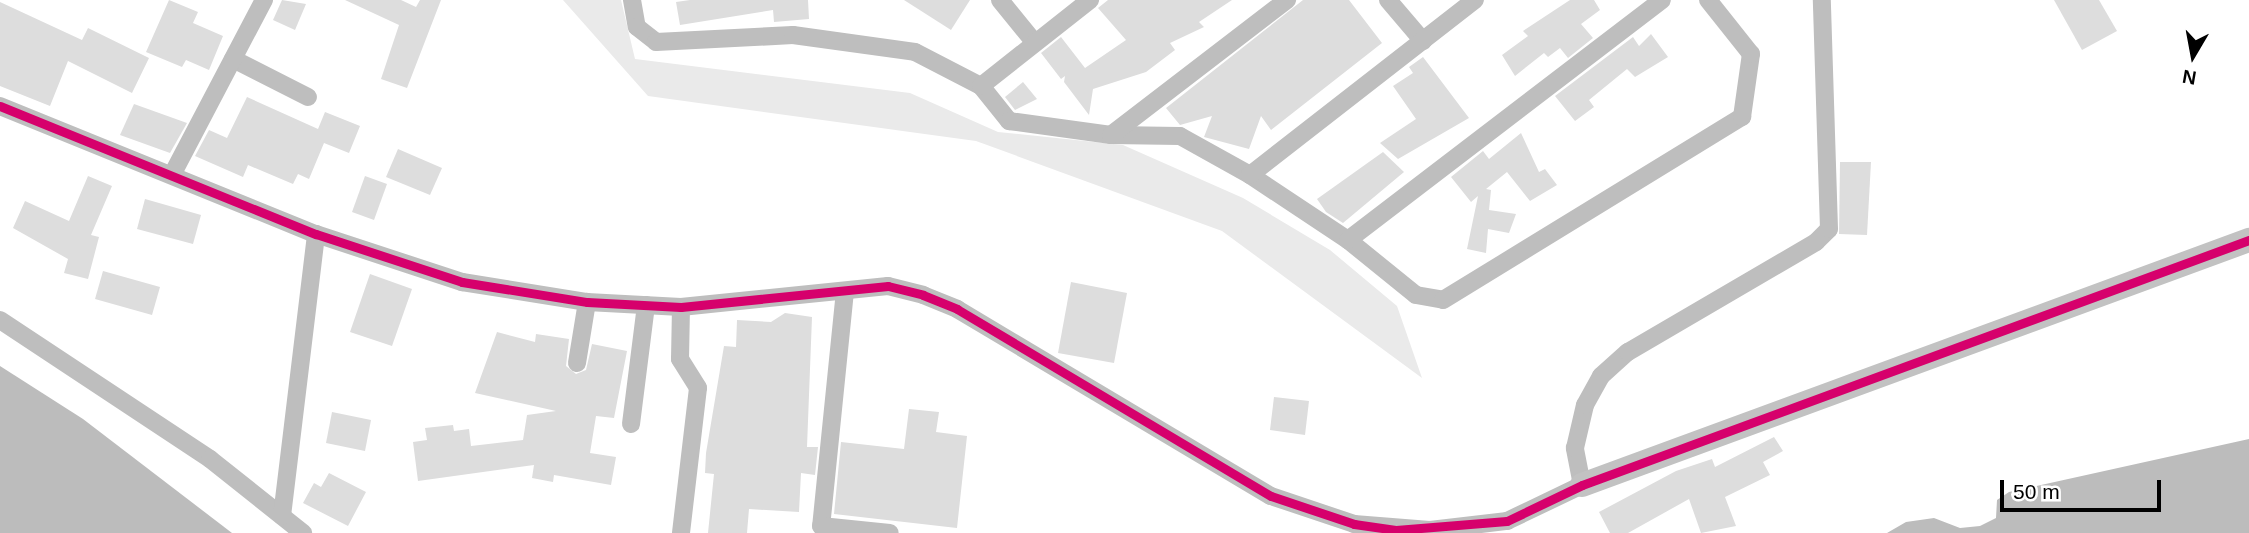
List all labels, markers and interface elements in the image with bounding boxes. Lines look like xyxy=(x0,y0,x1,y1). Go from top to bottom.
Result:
north arrow xyxy=(2158,21,2228,91)
text: N xyxy=(2181,66,2198,89)
scale bar xyxy=(2004,466,2165,510)
text: 50 m xyxy=(2013,480,2060,503)

